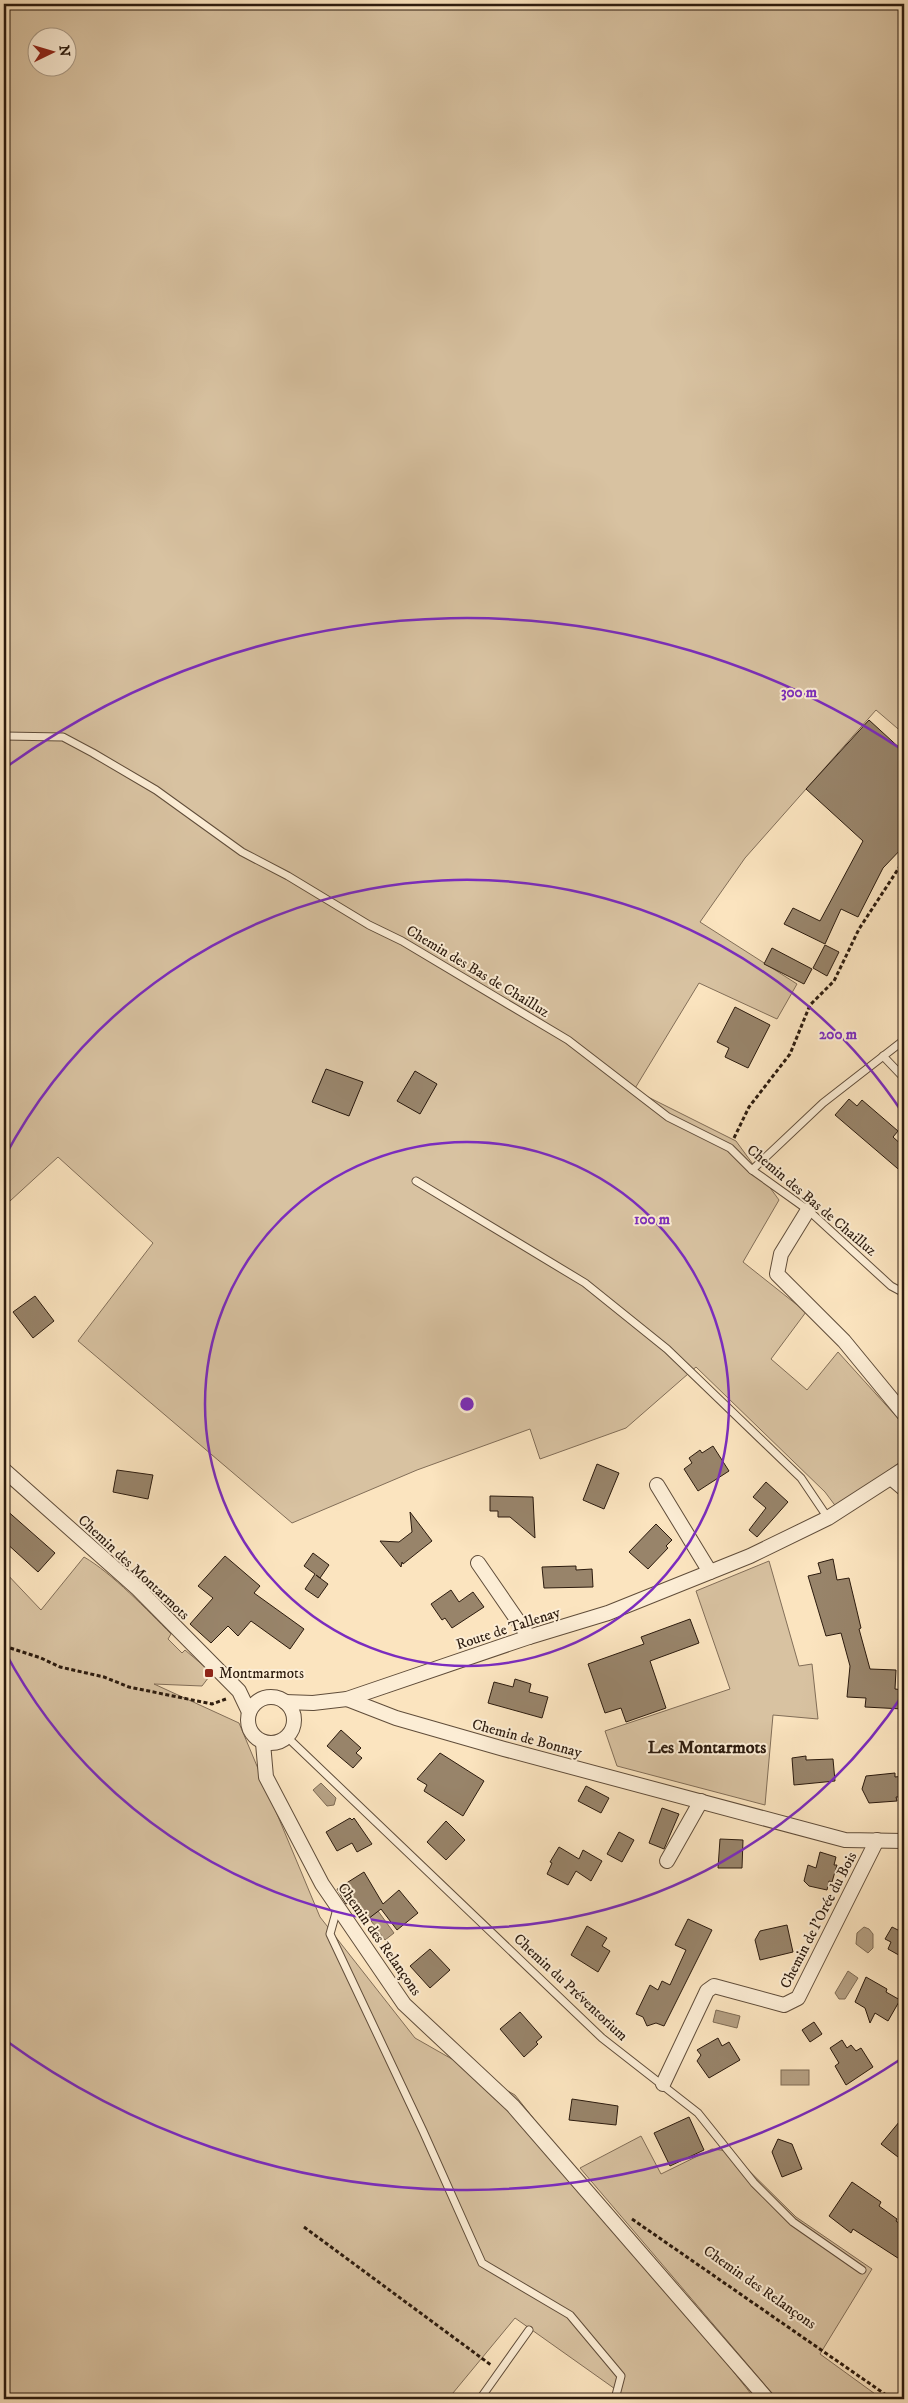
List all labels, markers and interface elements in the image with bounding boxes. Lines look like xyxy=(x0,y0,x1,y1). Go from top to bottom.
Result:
north arrow xyxy=(28,28,78,78)
text: N xyxy=(54,44,73,58)
text: 300 m xyxy=(781,683,818,702)
street label: Chemin des Bas de Chailluz xyxy=(403,921,553,1022)
text: 200 m xyxy=(819,1025,858,1044)
street label: Chemin des Bas de Chailluz xyxy=(743,1140,881,1261)
text: 100 m xyxy=(634,1210,671,1229)
centre of rings xyxy=(458,1395,476,1413)
street label: Chemin des Montarmots xyxy=(74,1511,193,1624)
street label: Route de Tallenay xyxy=(454,1602,563,1654)
place label: Montmarmots xyxy=(219,1664,304,1683)
marker: Montmarmots xyxy=(203,1667,215,1679)
street label: Chemin de Bonnay xyxy=(470,1715,585,1763)
district label: Les Montarmots xyxy=(648,1737,766,1759)
street label: Chemin de l’Orée du Bois xyxy=(776,1849,861,1992)
street label: Chemin des Relançons xyxy=(334,1879,426,1999)
street label: Chemin du Préventorium xyxy=(510,1930,632,2045)
street label: Chemin des Relançons xyxy=(700,2241,820,2333)

